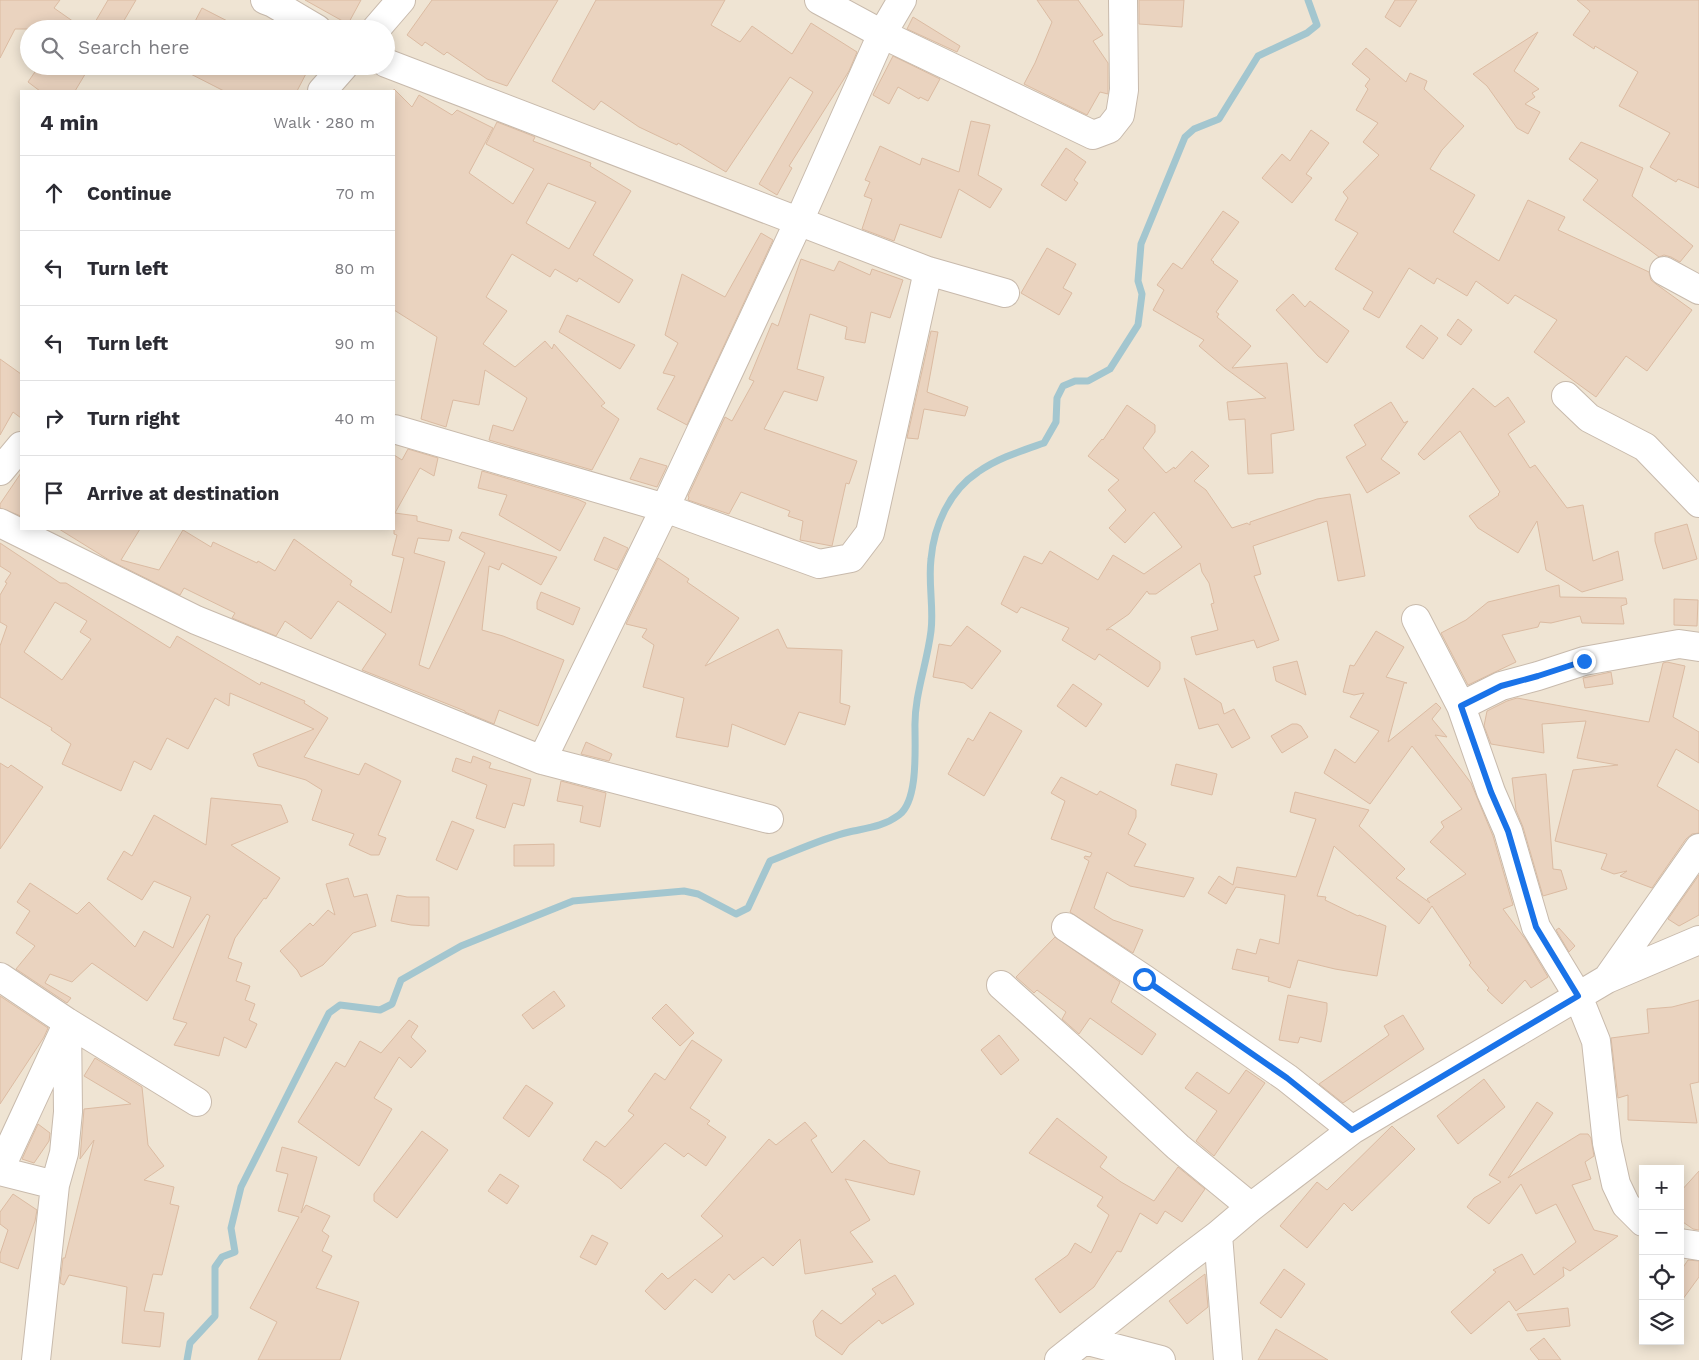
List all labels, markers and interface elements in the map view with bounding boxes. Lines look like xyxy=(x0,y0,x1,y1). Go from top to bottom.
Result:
search box xyxy=(20,20,395,75)
icon: search xyxy=(38,34,66,62)
text: Search here xyxy=(78,36,189,59)
text: 4 min xyxy=(40,110,98,135)
text: Walk · 280 m xyxy=(273,113,375,132)
icon: ahead xyxy=(40,179,68,207)
text: Continue xyxy=(87,182,171,205)
text: 70 m xyxy=(336,184,375,203)
icon: left xyxy=(40,254,68,282)
text: Turn left xyxy=(87,257,168,280)
text: 80 m xyxy=(334,259,375,278)
icon: left xyxy=(40,329,68,357)
text: Turn left xyxy=(87,332,168,355)
text: 90 m xyxy=(334,334,375,353)
icon: right xyxy=(40,404,68,432)
text: Turn right xyxy=(87,407,180,430)
text: 40 m xyxy=(335,409,375,428)
icon: arrive xyxy=(40,479,68,507)
text: Arrive at destination xyxy=(87,482,279,505)
route end xyxy=(1573,650,1596,673)
route start xyxy=(1133,968,1156,991)
map controls xyxy=(1639,1165,1684,1345)
button: + xyxy=(1639,1165,1684,1210)
button: − xyxy=(1639,1210,1684,1255)
button: locate xyxy=(1639,1255,1684,1300)
button: layers xyxy=(1639,1300,1684,1345)

